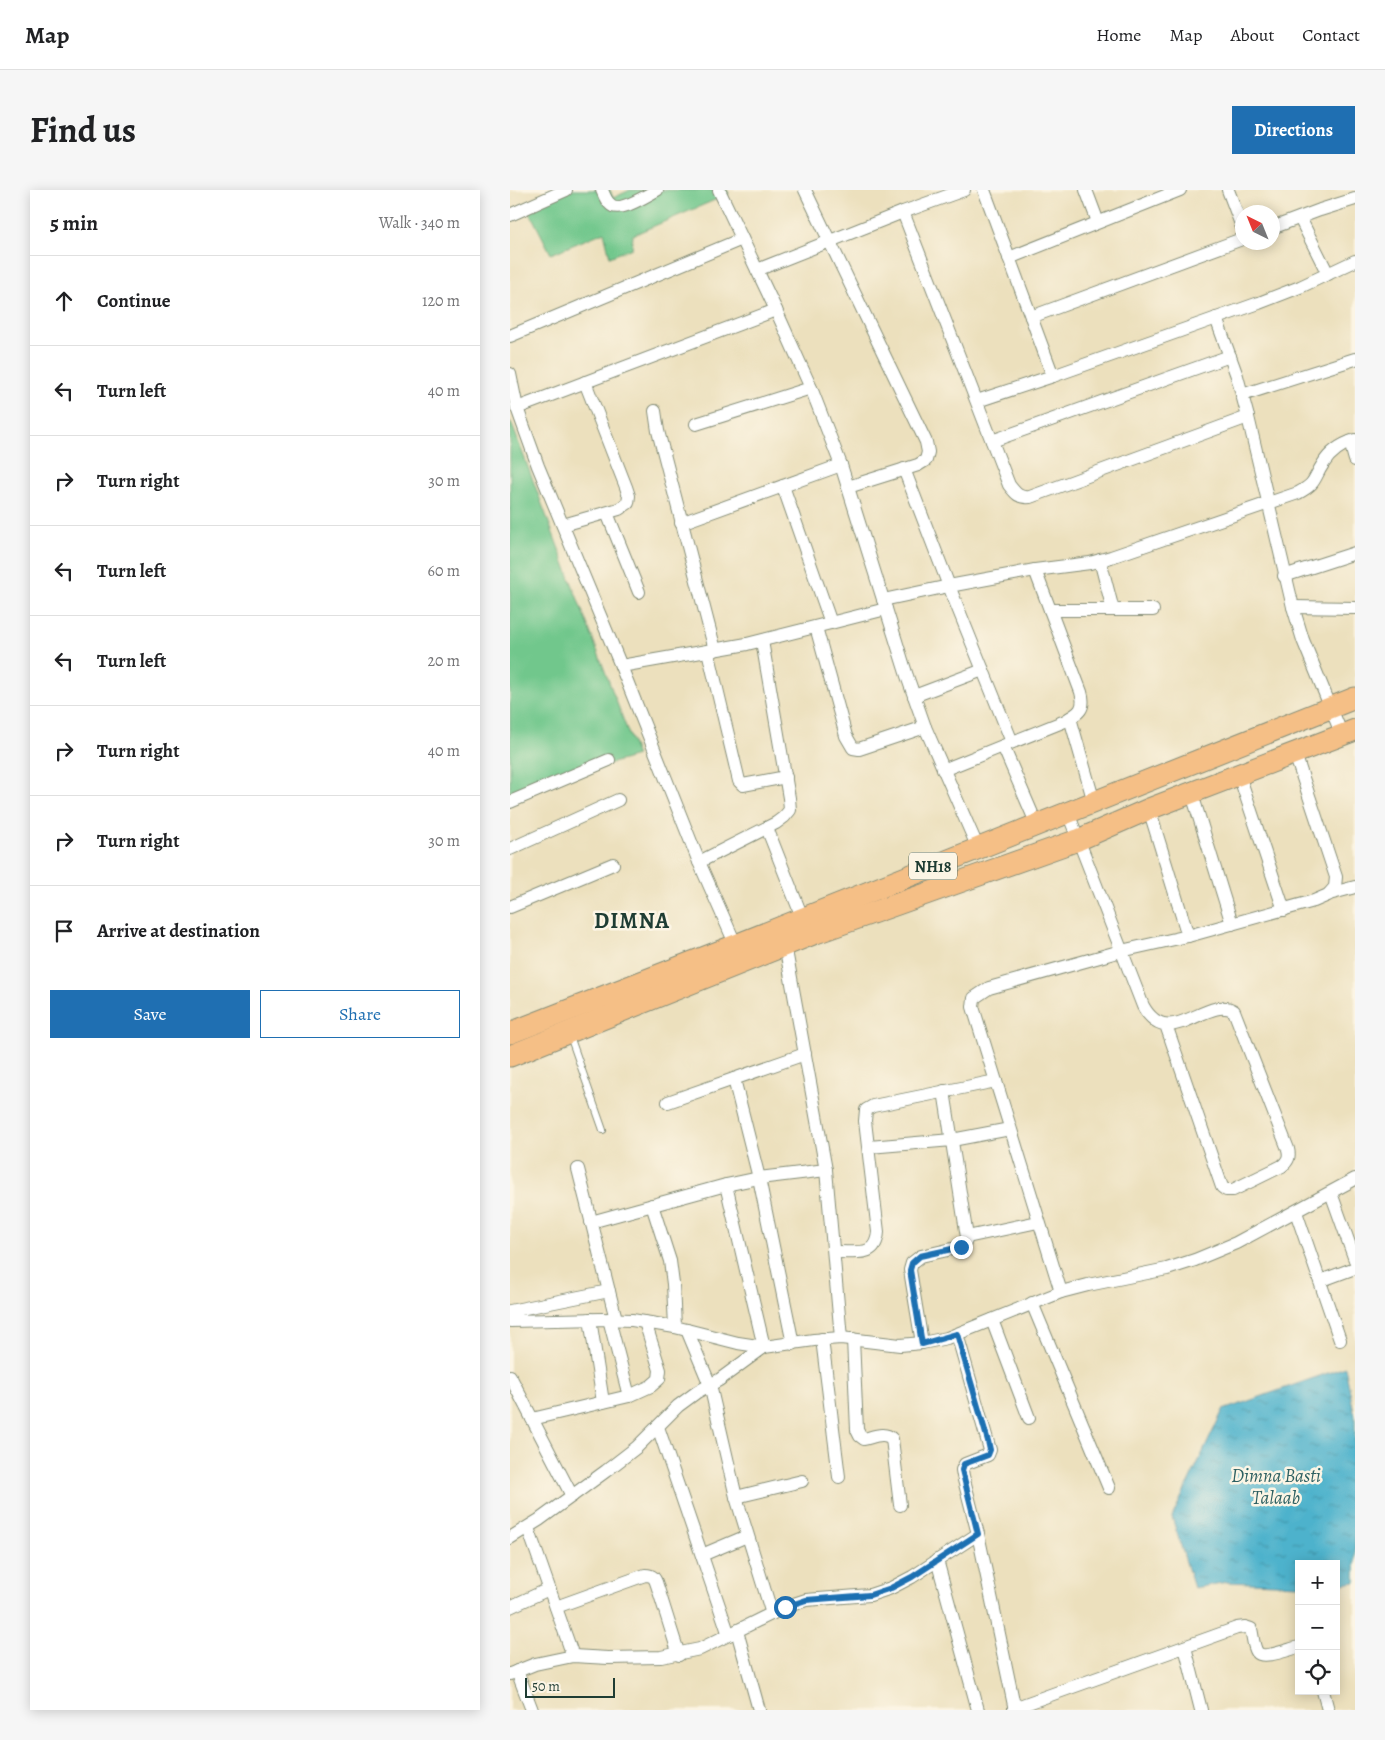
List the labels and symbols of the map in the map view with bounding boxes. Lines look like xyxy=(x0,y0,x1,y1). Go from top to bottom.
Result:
north arrow xyxy=(1235,205,1280,250)
road number: NH18 xyxy=(909,852,957,879)
district label: DIMNA xyxy=(594,906,670,936)
route end xyxy=(950,1236,973,1259)
water label: Dimna Basti Talaab xyxy=(1231,1463,1321,1511)
route start xyxy=(774,1596,797,1619)
scale bar xyxy=(525,1675,615,1698)

